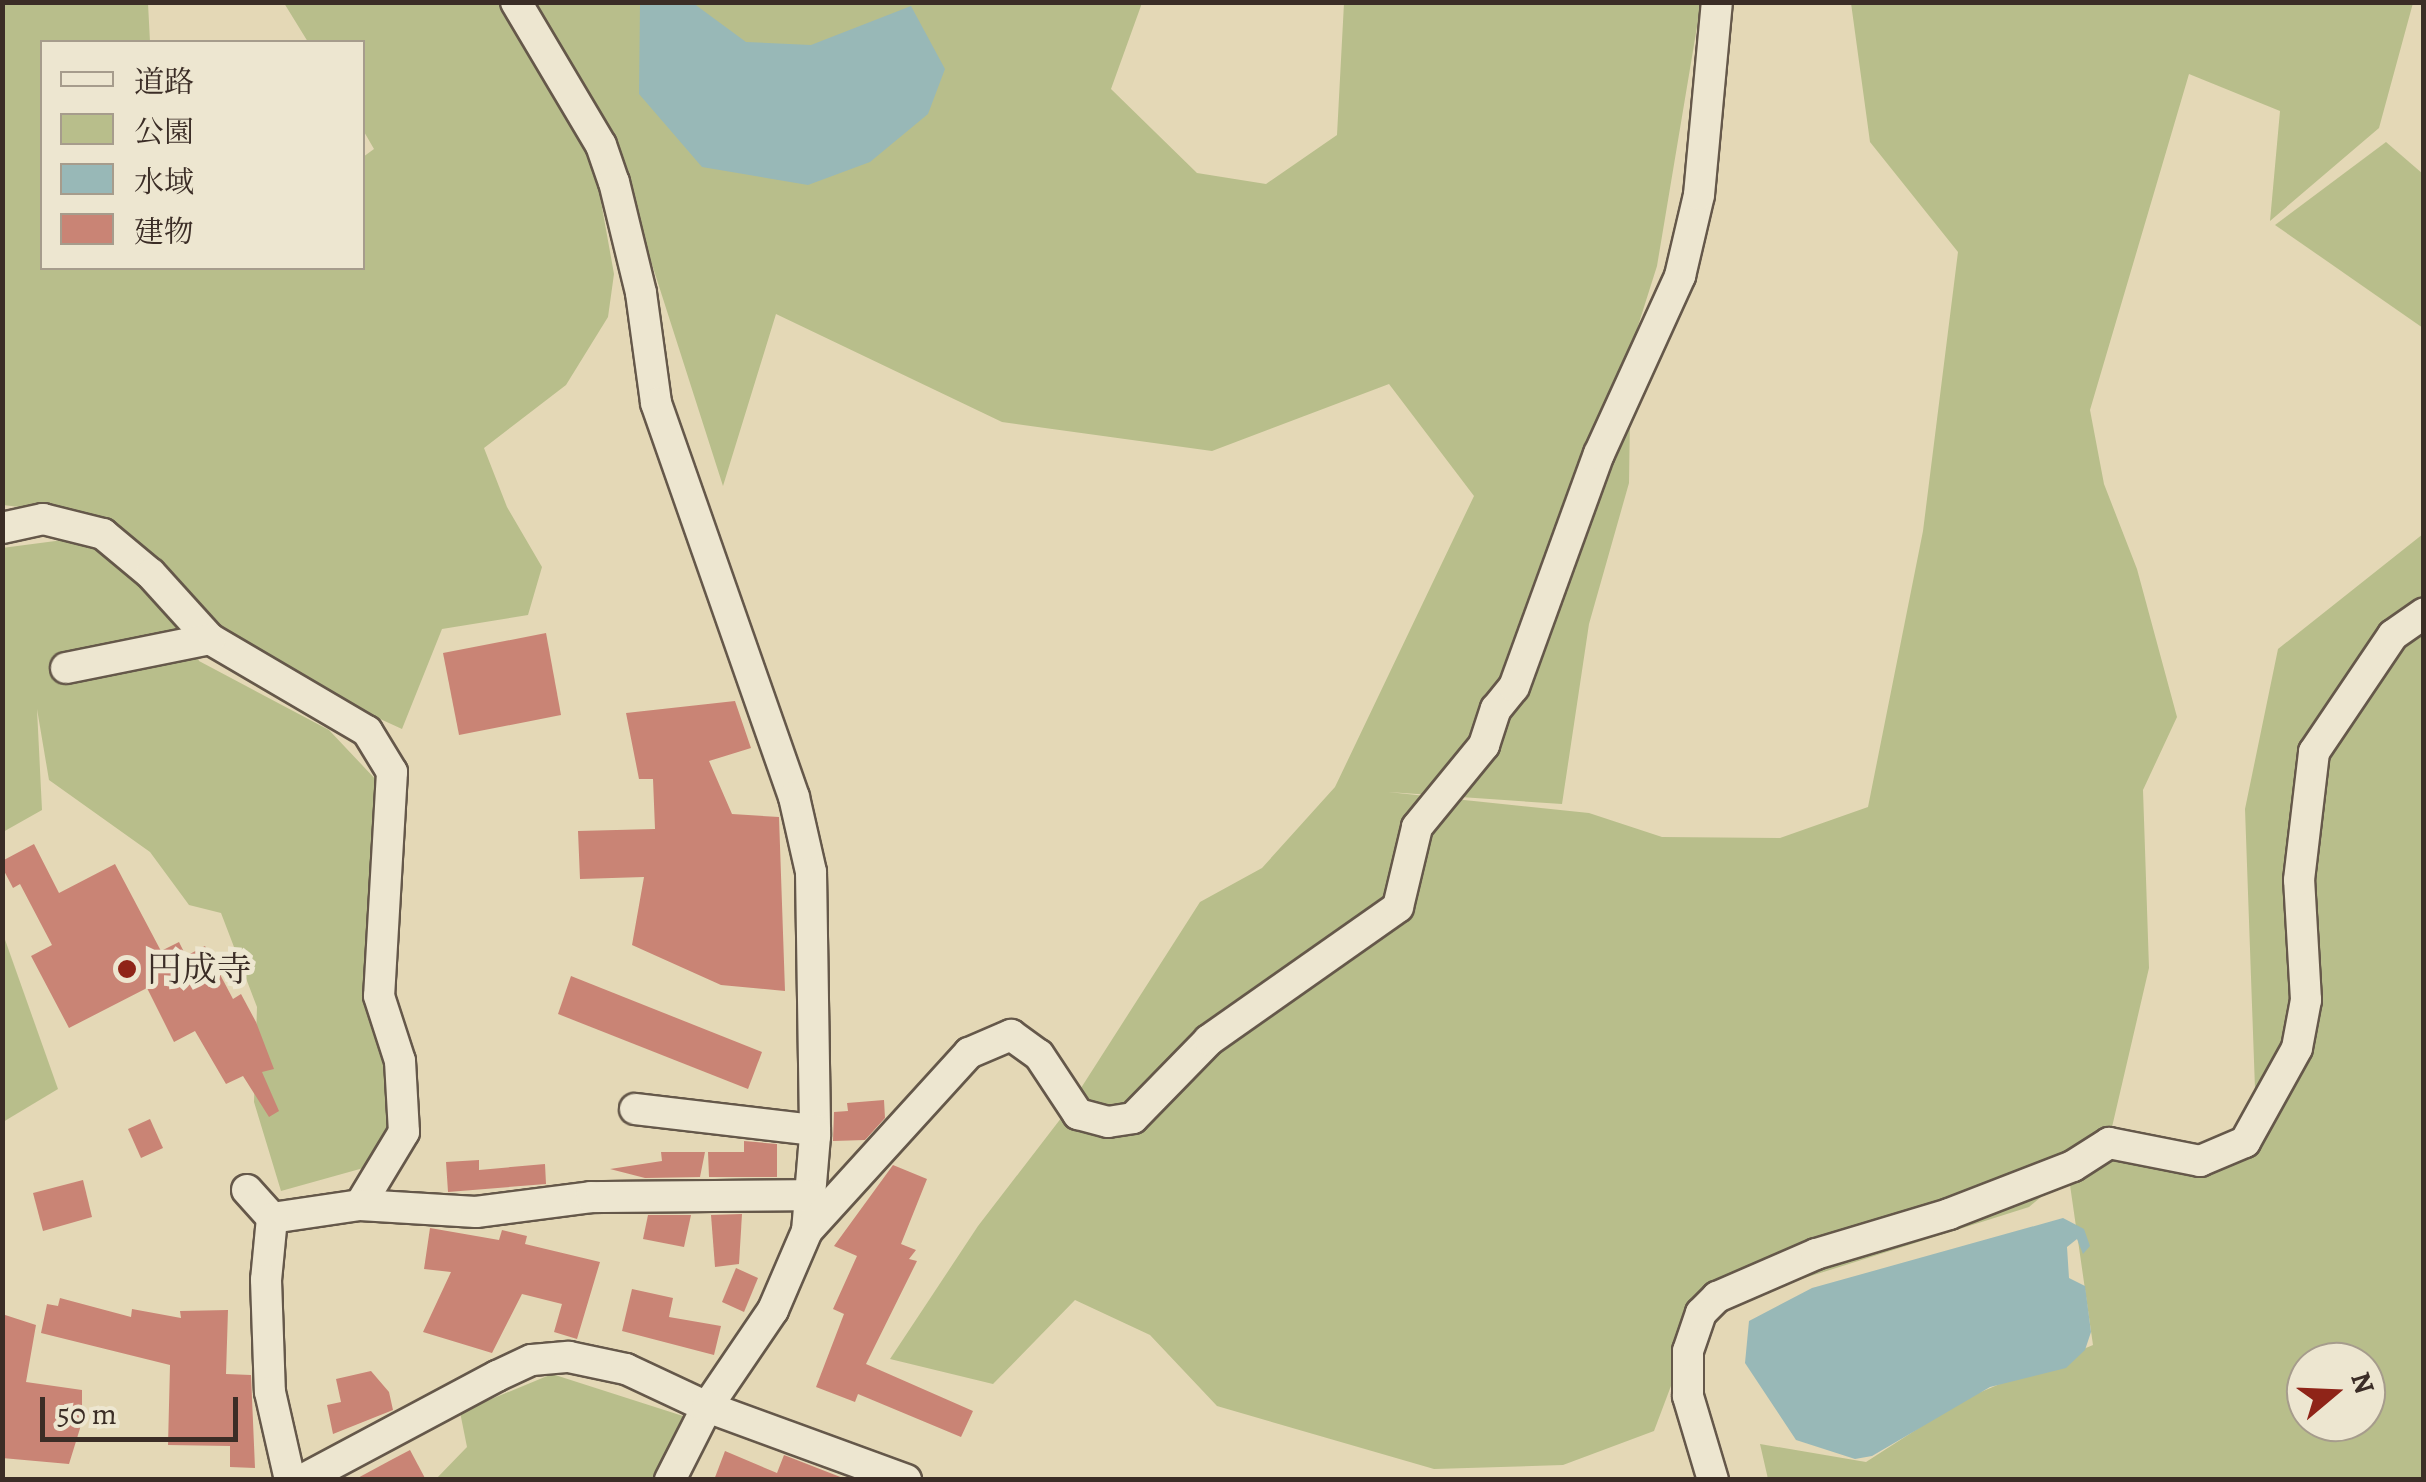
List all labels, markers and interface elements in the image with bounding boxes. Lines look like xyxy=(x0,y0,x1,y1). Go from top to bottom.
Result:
legend xyxy=(40,40,365,270)
text: 道路 xyxy=(134,62,194,102)
text: 公園 xyxy=(134,112,194,152)
text: 水域 xyxy=(134,162,194,202)
text: 建物 xyxy=(134,212,194,252)
place label: 円成寺 xyxy=(147,948,252,990)
marker: 円成寺 xyxy=(116,958,138,980)
north arrow xyxy=(2286,1342,2386,1442)
text: N xyxy=(2341,1367,2384,1399)
scale bar xyxy=(45,1377,242,1439)
text: 50 m xyxy=(57,1394,117,1434)

